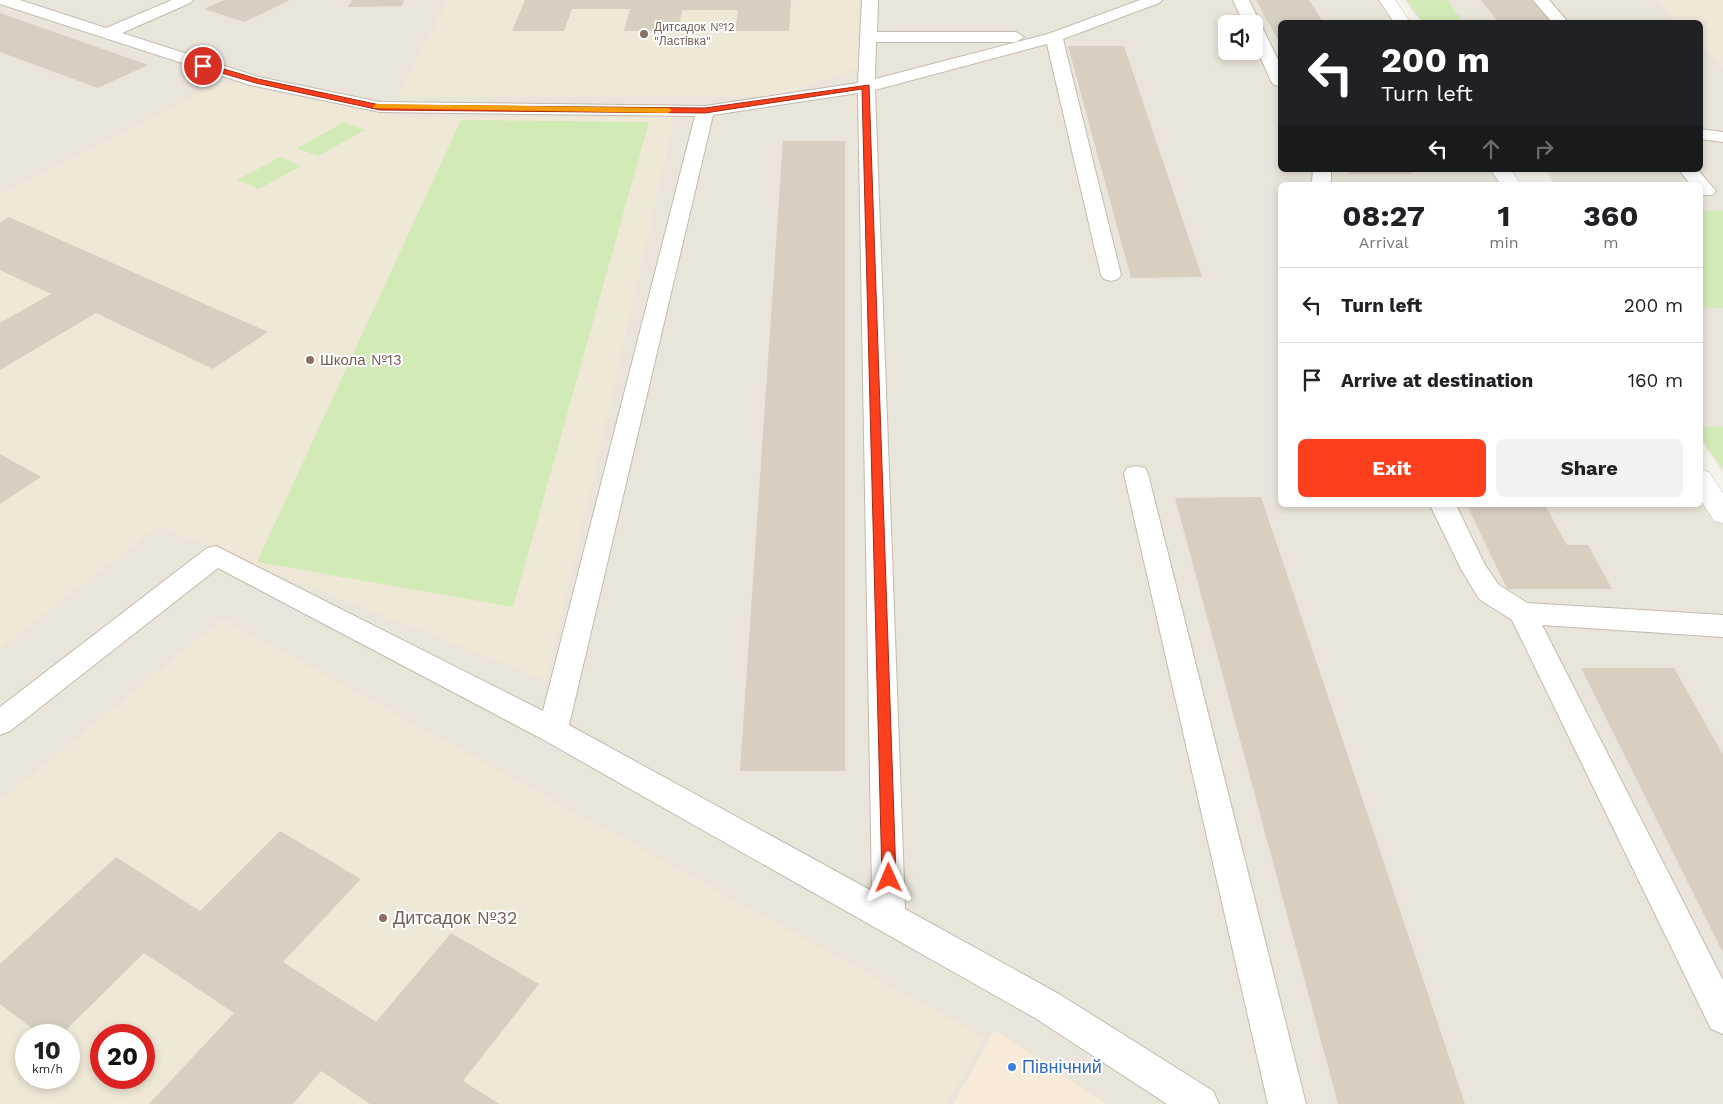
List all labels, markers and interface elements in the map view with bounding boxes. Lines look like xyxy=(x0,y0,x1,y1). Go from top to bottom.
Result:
map controls xyxy=(1218,15,1263,60)
button: sound xyxy=(1218,15,1263,60)
place label: Дитсадок №12 "Ластівка" xyxy=(654,20,735,48)
marker: Дитсадок №12 "Ластівка" xyxy=(638,28,650,40)
text: 200 m xyxy=(1381,39,1490,81)
icon: left xyxy=(1298,40,1363,105)
pin xyxy=(182,45,224,87)
icon: arrive xyxy=(189,52,217,80)
text: Turn left xyxy=(1381,81,1473,106)
icon: left xyxy=(1424,135,1452,163)
icon: ahead xyxy=(1477,135,1505,163)
icon: right xyxy=(1530,135,1558,163)
text: 08:27 xyxy=(1342,198,1425,233)
text: 1 xyxy=(1498,198,1511,233)
text: 360 xyxy=(1583,198,1639,233)
text: Arrival xyxy=(1359,233,1409,252)
text: min xyxy=(1489,233,1519,252)
text: m xyxy=(1603,233,1619,252)
icon: left xyxy=(1298,291,1326,319)
text: Turn left xyxy=(1341,294,1422,317)
text: 200 m xyxy=(1624,294,1683,317)
place label: Школа №13 xyxy=(320,351,402,369)
marker: Школа №13 xyxy=(304,354,316,366)
icon: arrive xyxy=(1298,366,1326,394)
text: Arrive at destination xyxy=(1341,369,1533,392)
text: 160 m xyxy=(1628,369,1683,392)
button: Exit xyxy=(1298,439,1486,497)
button: Share xyxy=(1496,439,1683,497)
position arrow xyxy=(862,851,914,903)
place label: Дитсадок №32 xyxy=(393,907,518,928)
marker: Дитсадок №32 xyxy=(377,912,389,924)
speed limit sign: 20 xyxy=(90,1024,155,1089)
text: 10 xyxy=(34,1036,61,1065)
place label: Північний xyxy=(1022,1056,1102,1077)
marker: Північний xyxy=(1006,1061,1018,1073)
text: km/h xyxy=(32,1062,63,1076)

